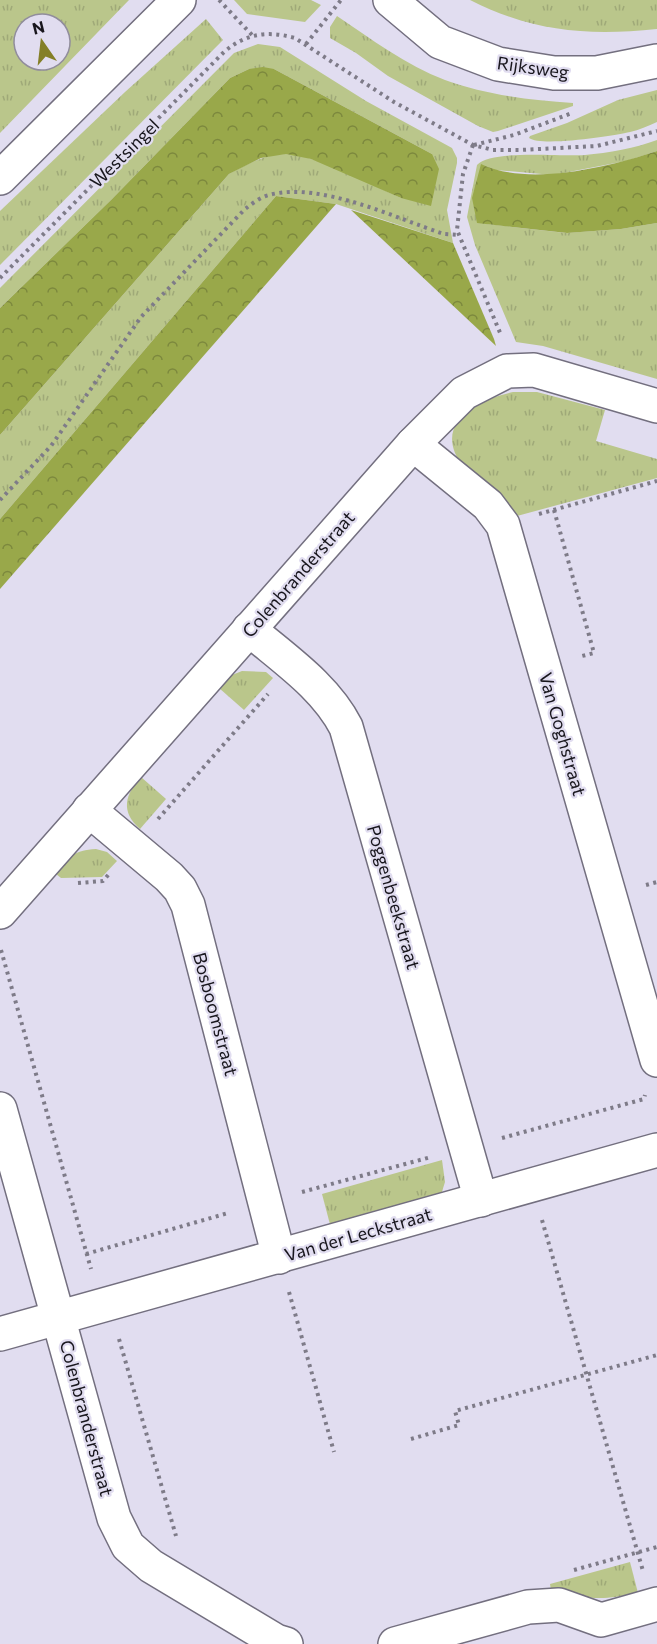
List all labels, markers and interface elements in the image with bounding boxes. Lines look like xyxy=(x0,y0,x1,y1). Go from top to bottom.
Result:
north arrow xyxy=(12,12,72,72)
text: N xyxy=(30,16,46,38)
street label: Rijksweg xyxy=(496,51,571,83)
street label: Westsingel xyxy=(85,114,163,192)
street label: Colenbranderstraat xyxy=(237,506,359,642)
street label: Van Goghstraat xyxy=(535,670,591,798)
street label: Poggenbeekstraat xyxy=(363,822,425,972)
street label: Bosboomstraat xyxy=(189,950,243,1078)
street label: Van der Leckstraat xyxy=(282,1202,434,1266)
street label: Colenbranderstraat xyxy=(56,1338,118,1498)

